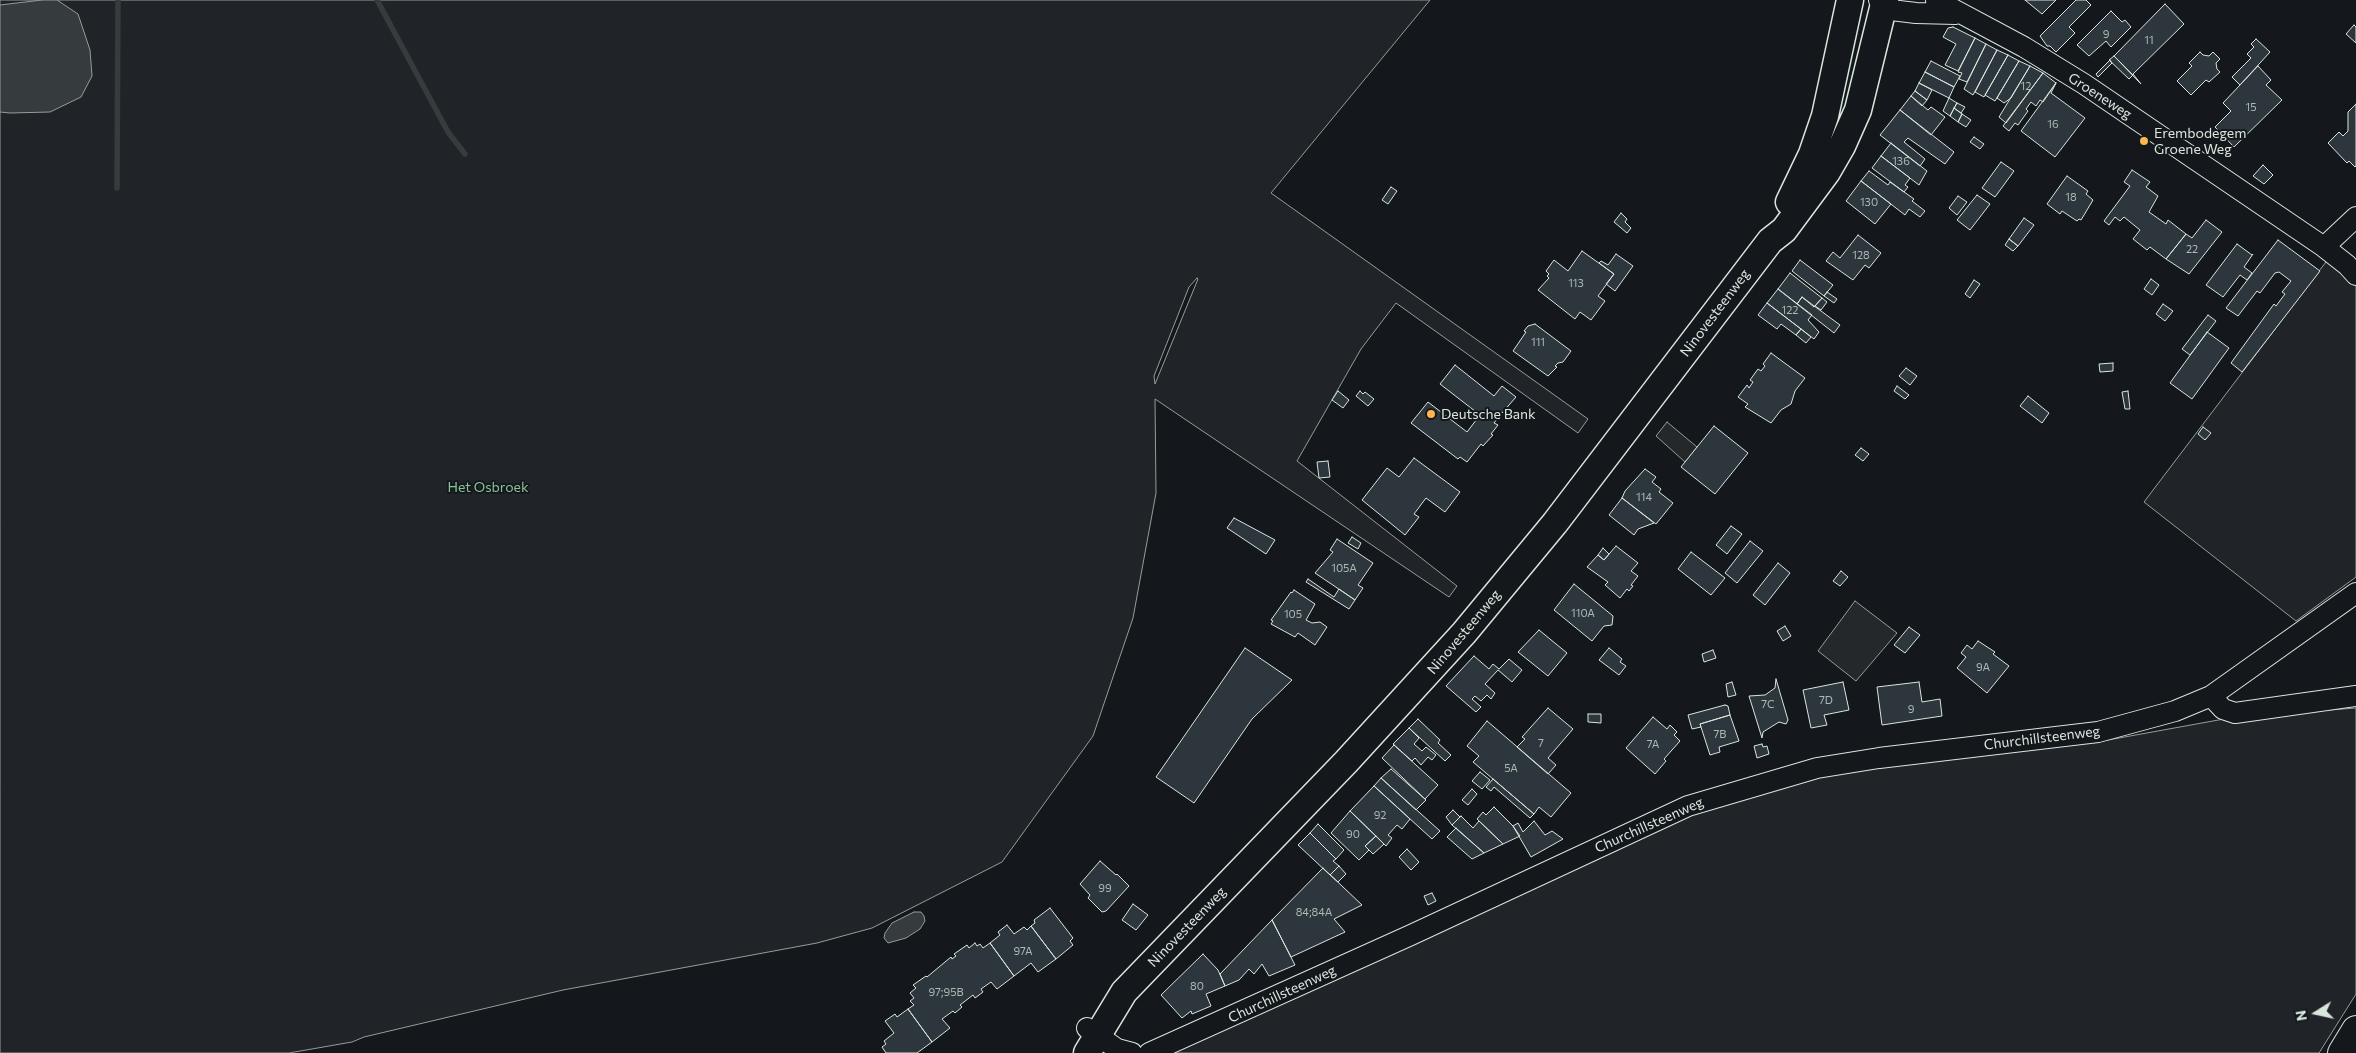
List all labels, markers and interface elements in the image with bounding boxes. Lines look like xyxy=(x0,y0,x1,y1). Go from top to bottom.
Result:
house number: 9 xyxy=(2103,27,2109,41)
house number: 11 xyxy=(2144,33,2154,47)
street label: Groeneweg xyxy=(2065,69,2135,123)
house number: 12 xyxy=(2021,79,2031,93)
house number: 15 xyxy=(2245,100,2257,114)
house number: 16 xyxy=(2047,117,2059,131)
place label: Erembodegem Groene Weg xyxy=(2154,125,2246,158)
marker: Erembodegem Groene Weg xyxy=(2138,135,2150,147)
house number: 136 xyxy=(1892,154,1910,168)
house number: 18 xyxy=(2065,190,2077,204)
house number: 130 xyxy=(1860,195,1878,209)
house number: 22 xyxy=(2186,242,2198,256)
house number: 128 xyxy=(1852,248,1870,262)
street label: Ninovesteenweg xyxy=(1677,266,1753,360)
house number: 113 xyxy=(1568,276,1584,290)
house number: 122 xyxy=(1782,303,1798,317)
house number: 111 xyxy=(1531,335,1545,349)
place label: Deutsche Bank xyxy=(1441,406,1536,422)
marker: Deutsche Bank xyxy=(1425,408,1437,420)
park label: Het Osbroek xyxy=(448,479,528,495)
house number: 114 xyxy=(1636,490,1652,504)
house number: 105A xyxy=(1331,561,1357,575)
street label: Ninovesteenweg xyxy=(1424,586,1504,678)
house number: 110A xyxy=(1571,606,1595,620)
house number: 105 xyxy=(1284,607,1302,621)
house number: 9A xyxy=(1976,660,1990,674)
house number: 7D xyxy=(1819,693,1833,707)
house number: 7C xyxy=(1761,697,1775,711)
house number: 9 xyxy=(1908,702,1914,716)
street label: Churchillsteenweg xyxy=(1983,723,2101,753)
house number: 7B xyxy=(1714,727,1726,741)
house number: 7 xyxy=(1538,736,1544,750)
house number: 7A xyxy=(1647,737,1659,751)
house number: 5A xyxy=(1504,761,1518,775)
street label: Churchillsteenweg xyxy=(1592,794,1706,856)
house number: 92 xyxy=(1374,808,1386,822)
house number: 90 xyxy=(1346,827,1360,841)
house number: 99 xyxy=(1098,881,1112,895)
street label: Ninovesteenweg xyxy=(1144,883,1230,971)
house number: 84;84A xyxy=(1296,905,1332,919)
house number: 97A xyxy=(1013,944,1033,958)
street label: Churchillsteenweg xyxy=(1225,962,1339,1026)
house number: 80 xyxy=(1190,979,1204,993)
house number: 97;95B xyxy=(928,985,964,999)
north arrow xyxy=(2291,988,2341,1038)
text: N xyxy=(2291,1009,2310,1022)

